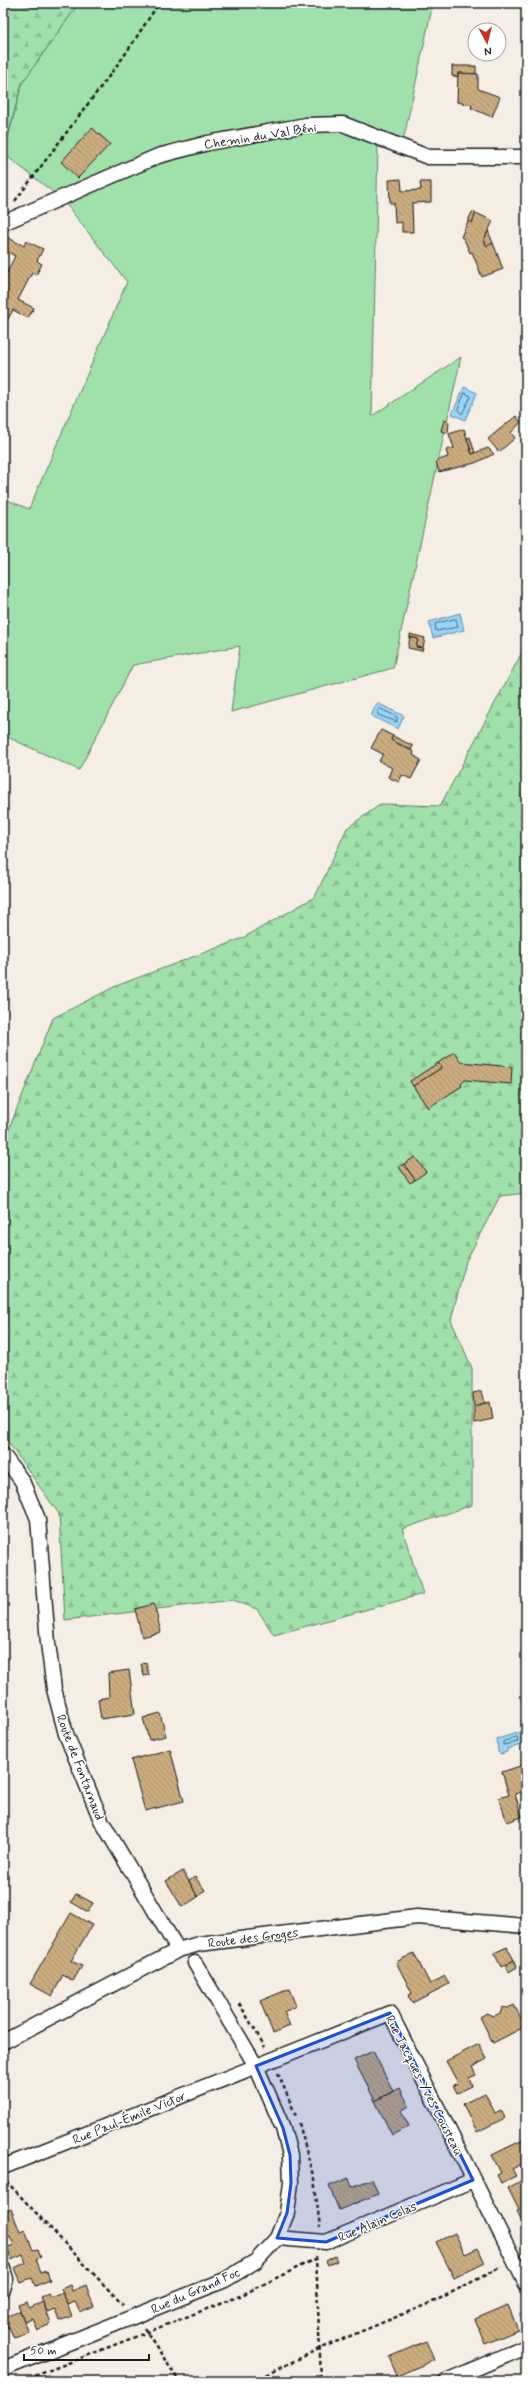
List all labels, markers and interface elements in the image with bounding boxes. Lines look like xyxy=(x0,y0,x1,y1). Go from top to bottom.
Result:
north arrow xyxy=(467,22,507,62)
text: N xyxy=(484,44,493,58)
street label: Chemin du Val Béni xyxy=(203,119,318,154)
street label: Route de Fontarnaud xyxy=(52,1712,108,1823)
street label: Route des Groges xyxy=(207,1924,300,1952)
street label: Rue Jacques-Yves Cousteau xyxy=(381,2013,467,2159)
street label: Rue Paul-Émile Victor xyxy=(70,2087,189,2149)
street label: Rue Alain Colas xyxy=(336,2198,420,2247)
street label: Rue du Grand Foc xyxy=(149,2264,243,2318)
scale bar xyxy=(24,2336,149,2362)
text: 50 m xyxy=(30,2343,57,2359)

